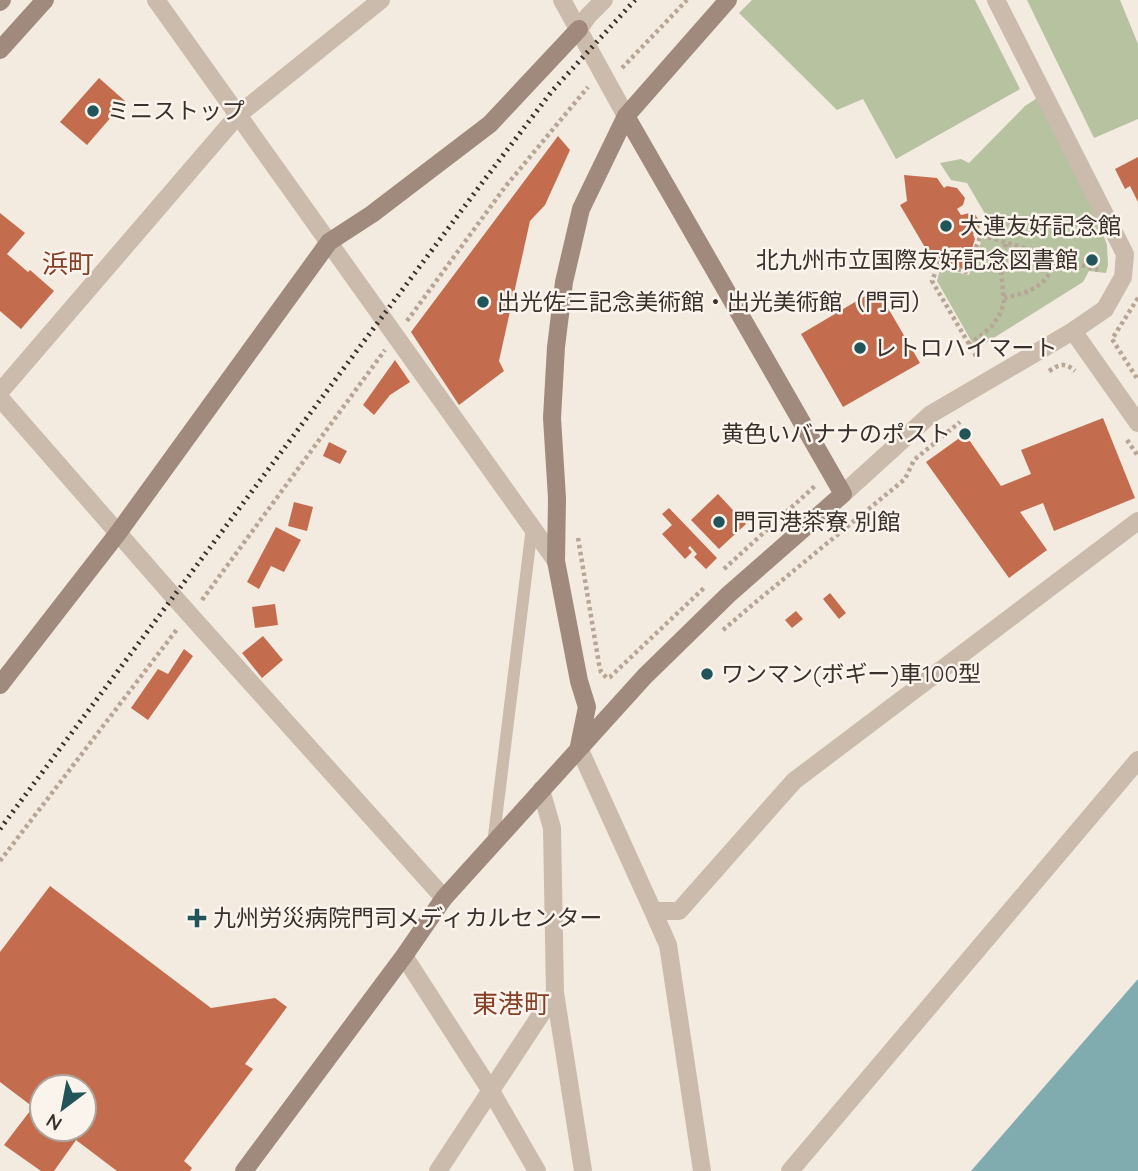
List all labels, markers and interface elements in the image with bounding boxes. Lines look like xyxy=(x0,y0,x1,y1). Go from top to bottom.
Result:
place label: ミニストップ xyxy=(107,96,245,125)
marker: ミニストップ xyxy=(85,103,101,119)
place label: 大連友好記念館 xyxy=(960,211,1121,240)
marker: 大連友好記念館 xyxy=(938,218,954,234)
place label: 北九州市立国際友好記念図書館 xyxy=(756,245,1078,274)
district label: 浜町 xyxy=(42,247,94,280)
marker: 北九州市立国際友好記念図書館 xyxy=(1084,252,1100,268)
place label: 出光佐三記念美術館・出光美術館（門司） xyxy=(497,287,934,316)
marker: 出光佐三記念美術館・出光美術館（門司） xyxy=(475,294,491,310)
place label: レトロハイマート xyxy=(874,333,1058,362)
marker: レトロハイマート xyxy=(852,340,868,356)
place label: 黄色いバナナのポスト xyxy=(721,419,951,448)
marker: 黄色いバナナのポスト xyxy=(957,426,973,442)
place label: 門司港茶寮 別館 xyxy=(733,507,900,536)
marker: 門司港茶寮 別館 xyxy=(711,514,727,530)
place label: ワンマン(ボギー)車100型 xyxy=(721,659,981,688)
marker: ワンマン(ボギー)車100型 xyxy=(699,666,715,682)
place label: 九州労災病院門司メディカルセンター xyxy=(213,903,602,932)
marker: 九州労災病院門司メディカルセンター xyxy=(187,908,207,928)
district label: 東港町 xyxy=(472,987,550,1020)
north arrow xyxy=(28,1073,98,1143)
text: N xyxy=(42,1109,66,1136)

